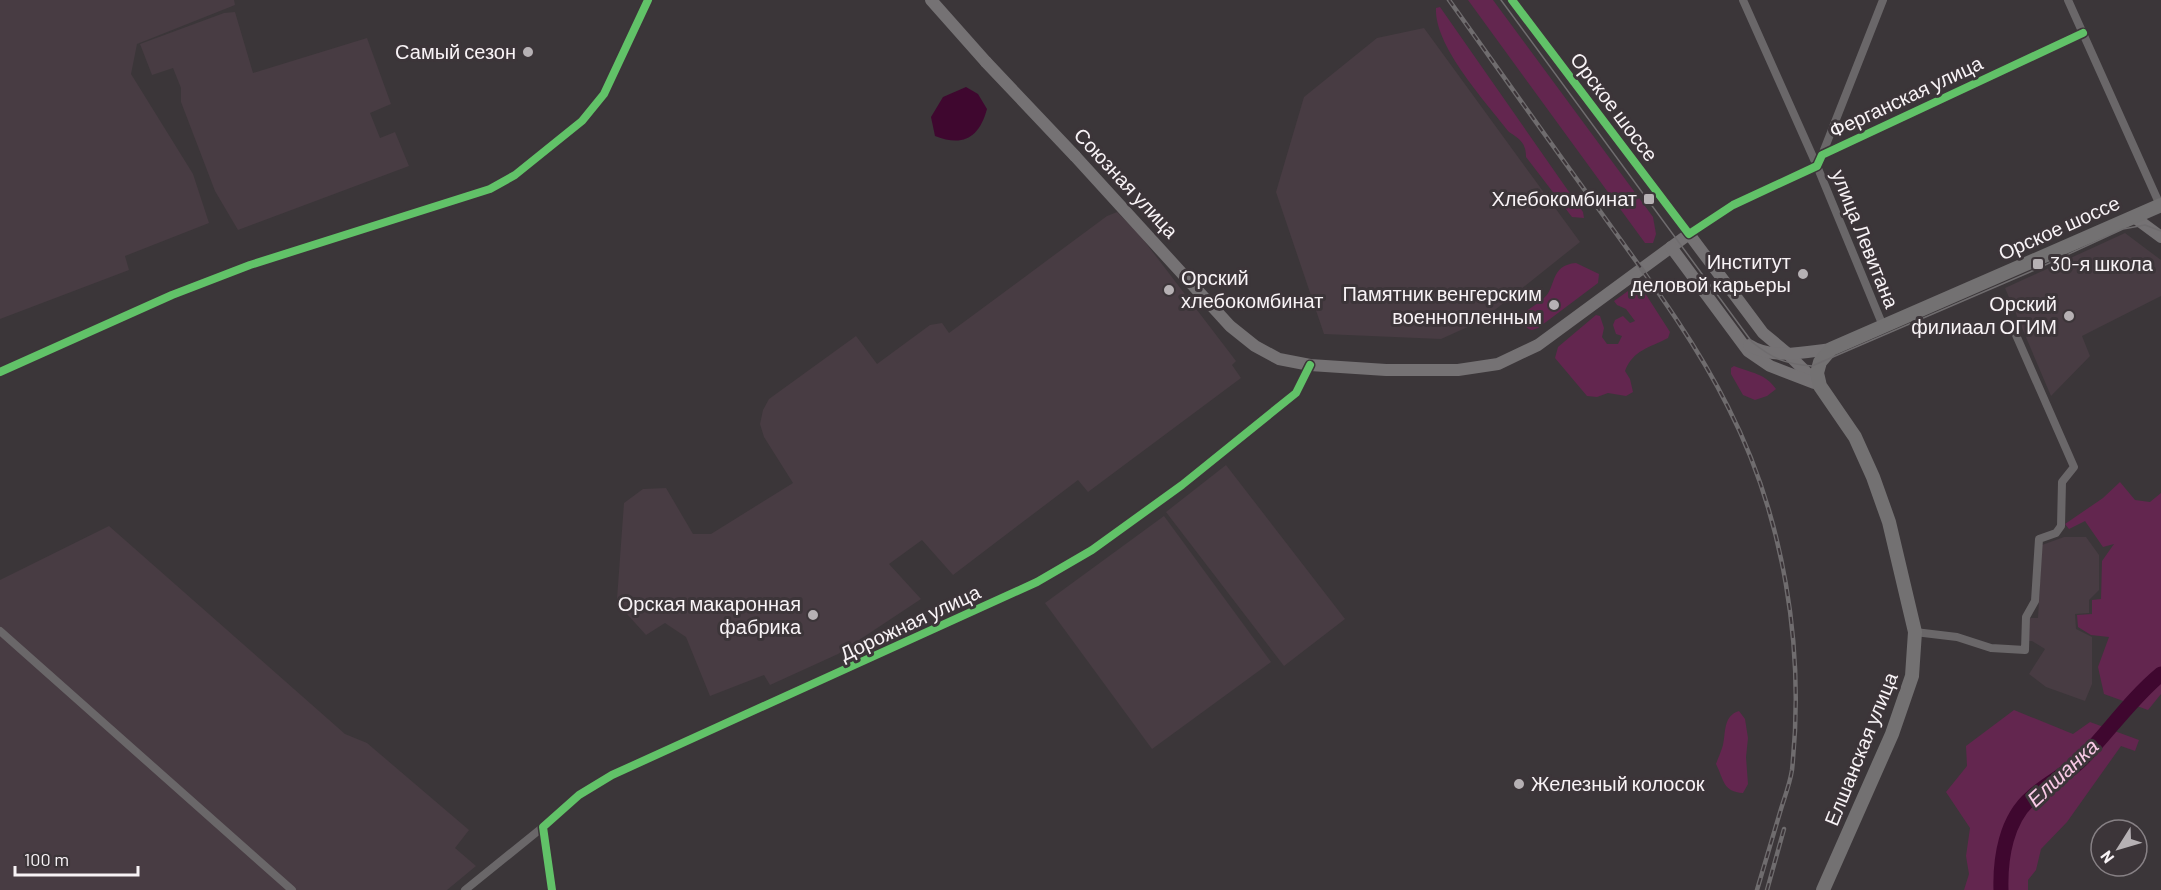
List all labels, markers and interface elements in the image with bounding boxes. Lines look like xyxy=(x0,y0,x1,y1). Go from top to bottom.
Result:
place label: Самый сезон xyxy=(395,39,516,63)
marker: Самый сезон xyxy=(521,45,535,59)
street label: Орское шоссе xyxy=(1566,47,1664,166)
street label: Ферганская улица xyxy=(1825,50,1987,142)
street label: Союзная улица xyxy=(1070,122,1184,243)
street label: улица Левитана xyxy=(1827,166,1905,312)
place label: Хлебокомбинат xyxy=(1491,186,1637,210)
street label: Орское шоссе xyxy=(1994,190,2123,265)
marker: Хлебокомбинат xyxy=(1642,192,1656,206)
place label: Институт деловой карьеры xyxy=(1631,249,1791,296)
place label: 30-я школа xyxy=(2050,251,2154,275)
marker: 30-я школа xyxy=(2031,257,2045,271)
place label: Орский хлебокомбинат xyxy=(1181,265,1323,312)
marker: Институт деловой карьеры xyxy=(1796,267,1810,281)
place label: Памятник венгерским военнопленным xyxy=(1342,281,1542,328)
marker: Орский хлебокомбинат xyxy=(1162,283,1176,297)
place label: Орский филиаал ОГИМ xyxy=(1911,291,2057,338)
marker: Памятник венгерским военнопленным xyxy=(1547,298,1561,312)
marker: Орский филиаал ОГИМ xyxy=(2062,309,2076,323)
street label: Дорожная улица xyxy=(835,579,984,665)
place label: Орская макаронная фабрика xyxy=(618,591,802,638)
marker: Орская макаронная фабрика xyxy=(806,608,820,622)
street label: Елшанская улица xyxy=(1818,668,1902,829)
water label: Елшанка xyxy=(2021,733,2103,811)
place label: Железный колосок xyxy=(1531,771,1705,795)
marker: Железный колосок xyxy=(1512,777,1526,791)
north arrow xyxy=(2089,818,2149,878)
scale bar xyxy=(15,839,138,877)
text: N xyxy=(2096,847,2117,867)
text: 100 m xyxy=(24,848,69,870)

